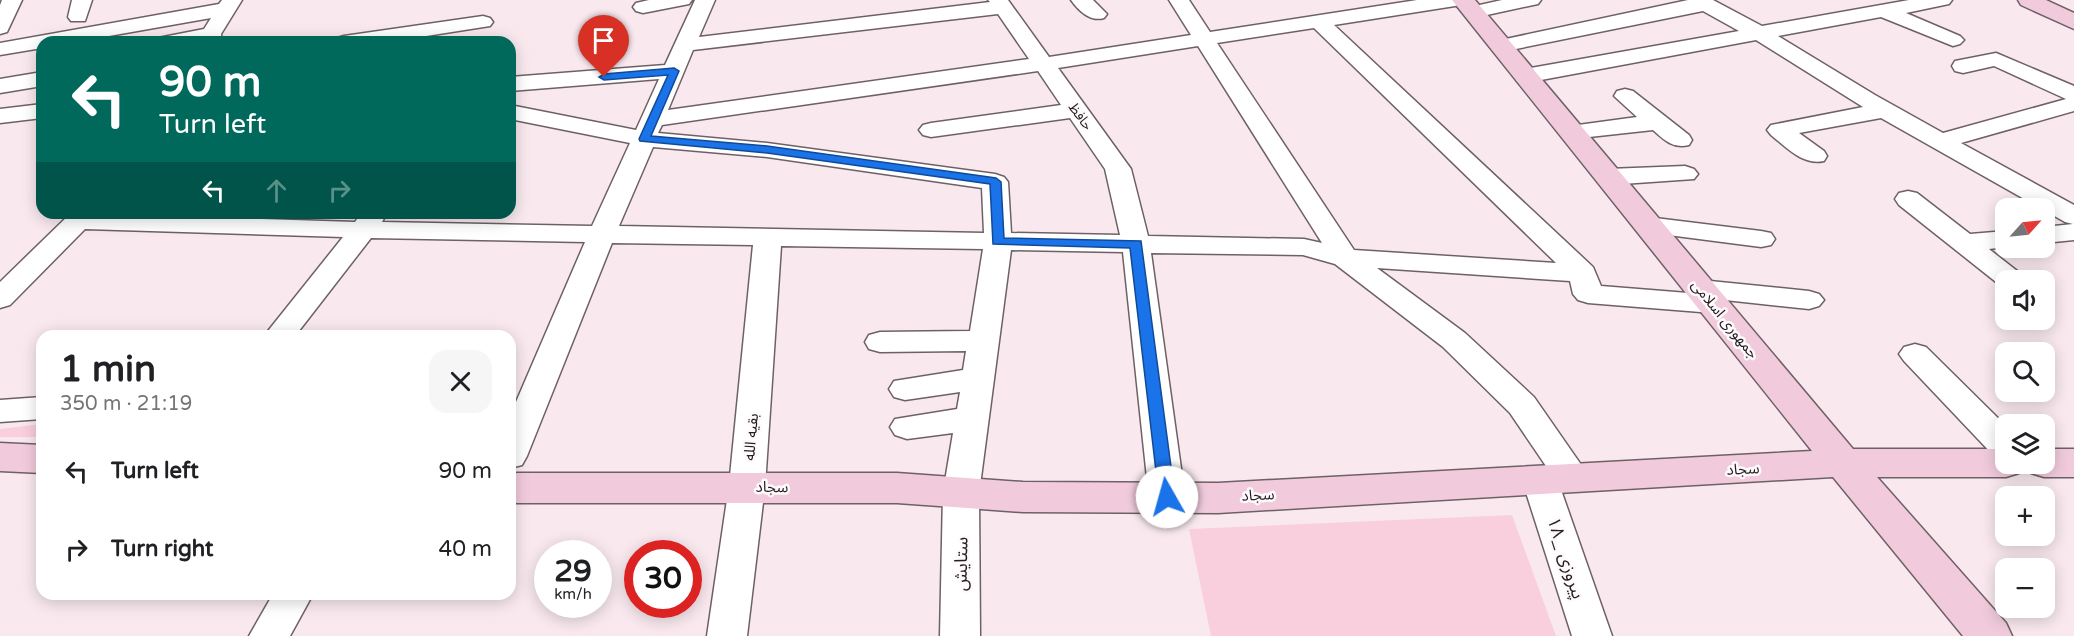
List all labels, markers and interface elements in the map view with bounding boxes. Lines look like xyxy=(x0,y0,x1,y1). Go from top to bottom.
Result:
pin xyxy=(578,15,629,77)
icon: arrive xyxy=(587,24,620,57)
text: 90 m xyxy=(159,57,261,108)
icon: left xyxy=(60,60,138,138)
street label: حافظ xyxy=(1065,99,1096,134)
text: Turn left xyxy=(159,108,266,141)
icon: left xyxy=(197,174,230,207)
icon: ahead xyxy=(260,174,293,207)
icon: right xyxy=(323,174,356,207)
north arrow xyxy=(1995,198,2055,258)
map controls xyxy=(1995,198,2055,618)
button: sound xyxy=(1995,270,2055,330)
street label: جمهوری اسلامی xyxy=(1688,276,1762,362)
button: search xyxy=(1995,342,2055,402)
text: 1 min xyxy=(60,348,156,391)
button: close xyxy=(429,350,492,413)
text: 350 m · 21:19 xyxy=(60,392,192,416)
street label: بقیه الله xyxy=(740,413,762,461)
button: layers xyxy=(1995,414,2055,474)
icon: left xyxy=(60,455,93,488)
text: Turn left xyxy=(111,458,199,484)
text: 90 m xyxy=(438,458,492,484)
street label: سجاد xyxy=(1726,459,1760,479)
position arrow xyxy=(1135,465,1199,529)
street label: سجاد xyxy=(755,478,789,496)
street label: سجاد xyxy=(1241,485,1275,505)
button: + xyxy=(1995,486,2055,546)
street label: پیروزی _۱۸ xyxy=(1542,514,1590,602)
icon: right xyxy=(60,533,93,566)
text: Turn right xyxy=(111,536,213,562)
text: 40 m xyxy=(438,536,492,562)
street label: ستایش xyxy=(950,537,972,591)
speed limit sign: 30 xyxy=(624,540,702,618)
text: 29 xyxy=(554,553,592,590)
button: − xyxy=(1995,558,2055,618)
text: km/h xyxy=(554,585,592,603)

